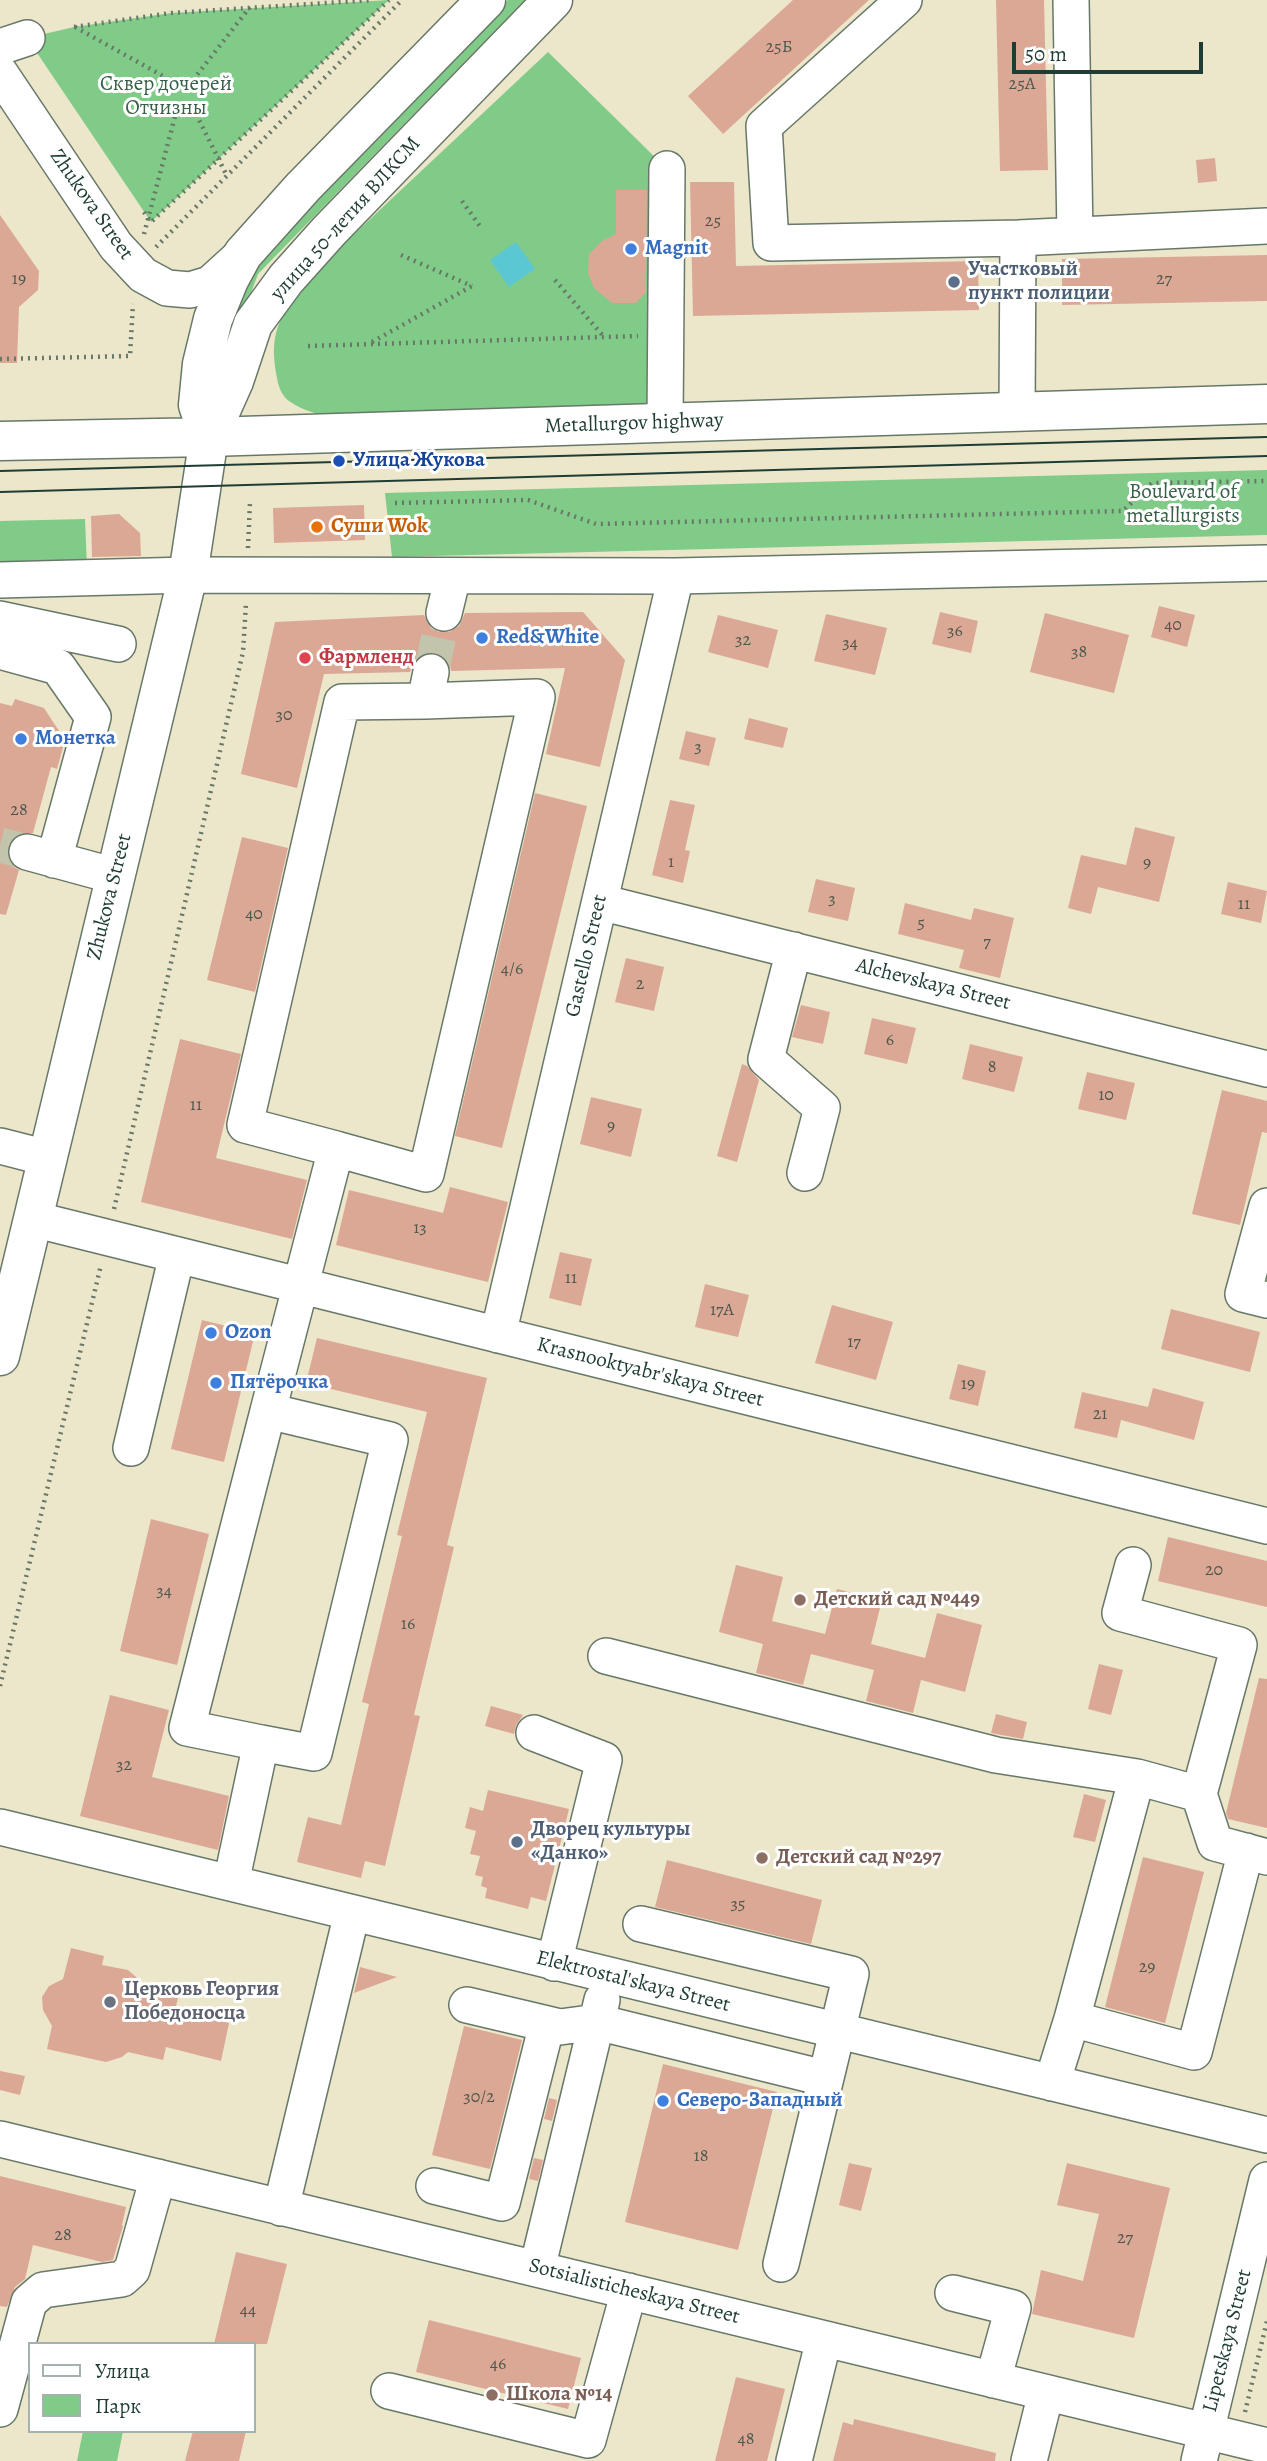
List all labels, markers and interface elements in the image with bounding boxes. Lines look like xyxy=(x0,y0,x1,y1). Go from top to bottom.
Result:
scale bar xyxy=(1015,28,1206,72)
house number: 25Б xyxy=(765,37,793,59)
text: 50 m xyxy=(1025,40,1067,68)
park label: Сквер дочерей Отчизны xyxy=(100,72,232,122)
house number: 25А xyxy=(1009,74,1035,96)
street label: улица 50-летия ВЛКСМ xyxy=(266,132,426,306)
street label: Zhukova Street xyxy=(44,145,138,265)
house number: 25 xyxy=(705,211,721,233)
place label: Magnit xyxy=(645,236,708,262)
marker: Magnit xyxy=(623,241,639,257)
place label: Участковый пункт полиции xyxy=(968,257,1110,307)
house number: 19 xyxy=(12,269,26,291)
house number: 27 xyxy=(1156,269,1172,291)
marker: Участковый пункт полиции xyxy=(946,274,962,290)
street label: Metallurgov highway xyxy=(544,408,724,440)
place label: Улица Жукова xyxy=(353,448,485,474)
marker: Улица Жукова xyxy=(331,453,347,469)
park label: Boulevard of metallurgists xyxy=(1126,480,1240,530)
place label: Суши Wok xyxy=(331,514,428,540)
marker: Суши Wok xyxy=(309,519,325,535)
house number: 40 xyxy=(1164,615,1182,637)
house number: 36 xyxy=(947,621,963,643)
place label: Red&White xyxy=(496,625,599,651)
marker: Red&White xyxy=(474,630,490,646)
house number: 32 xyxy=(735,630,751,652)
house number: 34 xyxy=(842,633,858,655)
house number: 38 xyxy=(1071,642,1087,664)
place label: Фармленд xyxy=(319,645,414,671)
marker: Фармленд xyxy=(297,650,313,666)
house number: 30 xyxy=(275,705,293,727)
place label: Монетка xyxy=(35,726,116,752)
marker: Монетка xyxy=(13,731,29,747)
house number: 3 xyxy=(694,737,702,759)
house number: 28 xyxy=(10,800,28,822)
street label: Zhukova Street xyxy=(82,831,138,963)
house number: 1 xyxy=(668,852,674,874)
house number: 9 xyxy=(1143,853,1151,875)
house number: 3 xyxy=(828,889,836,911)
street label: Gastello Street xyxy=(561,892,613,1020)
house number: 11 xyxy=(1238,894,1250,916)
house number: 40 xyxy=(245,904,263,926)
house number: 5 xyxy=(917,913,925,935)
house number: 7 xyxy=(983,932,991,954)
street label: Alchevskaya Street xyxy=(853,954,1013,1016)
house number: 4/6 xyxy=(501,959,523,981)
house number: 2 xyxy=(636,974,644,996)
house number: 6 xyxy=(886,1030,894,1052)
house number: 8 xyxy=(988,1057,996,1079)
house number: 10 xyxy=(1098,1085,1114,1107)
house number: 11 xyxy=(190,1095,202,1117)
house number: 9 xyxy=(607,1116,615,1138)
house number: 13 xyxy=(413,1218,427,1240)
house number: 11 xyxy=(565,1268,577,1290)
house number: 17А xyxy=(710,1300,734,1322)
place label: Ozon xyxy=(225,1320,271,1346)
marker: Ozon xyxy=(203,1325,219,1341)
house number: 17 xyxy=(847,1332,861,1354)
street label: Krasnooktyabr'skaya Street xyxy=(534,1333,766,1413)
place label: Пятёрочка xyxy=(230,1370,328,1396)
house number: 19 xyxy=(961,1374,975,1396)
marker: Пятёрочка xyxy=(208,1375,224,1391)
house number: 21 xyxy=(1093,1404,1107,1426)
house number: 20 xyxy=(1205,1560,1223,1582)
house number: 34 xyxy=(156,1581,172,1603)
place label: Детский сад №449 xyxy=(814,1587,980,1613)
marker: Детский сад №449 xyxy=(792,1592,808,1608)
house number: 16 xyxy=(401,1614,415,1636)
house number: 32 xyxy=(116,1755,132,1777)
place label: Дворец культуры «Данко» xyxy=(531,1817,690,1867)
marker: Дворец культуры «Данко» xyxy=(509,1834,525,1850)
place label: Детский сад №297 xyxy=(776,1845,941,1871)
marker: Детский сад №297 xyxy=(754,1850,770,1866)
house number: 35 xyxy=(730,1894,746,1916)
street label: Elektrostal'skaya Street xyxy=(533,1946,733,2018)
house number: 29 xyxy=(1139,1957,1155,1979)
place label: Церковь Георгия Победоносца xyxy=(124,1977,279,2027)
marker: Церковь Георгия Победоносца xyxy=(102,1994,118,2010)
house number: 30/2 xyxy=(463,2087,495,2109)
place label: Северо-Западный xyxy=(677,2088,843,2114)
marker: Северо-Западный xyxy=(655,2093,671,2109)
house number: 18 xyxy=(694,2146,708,2168)
house number: 28 xyxy=(54,2225,72,2247)
house number: 27 xyxy=(1117,2228,1133,2250)
street label: Sotsialisticheskaya Street xyxy=(526,2254,742,2330)
street label: Lipetskaya Street xyxy=(1198,2267,1258,2415)
house number: 44 xyxy=(240,2300,256,2322)
legend xyxy=(28,2342,256,2433)
house number: 46 xyxy=(490,2354,506,2376)
text: Улица xyxy=(95,2357,150,2385)
place label: Школа №14 xyxy=(506,2382,612,2408)
marker: Школа №14 xyxy=(484,2387,500,2403)
text: Парк xyxy=(95,2392,141,2420)
house number: 48 xyxy=(738,2429,754,2451)

